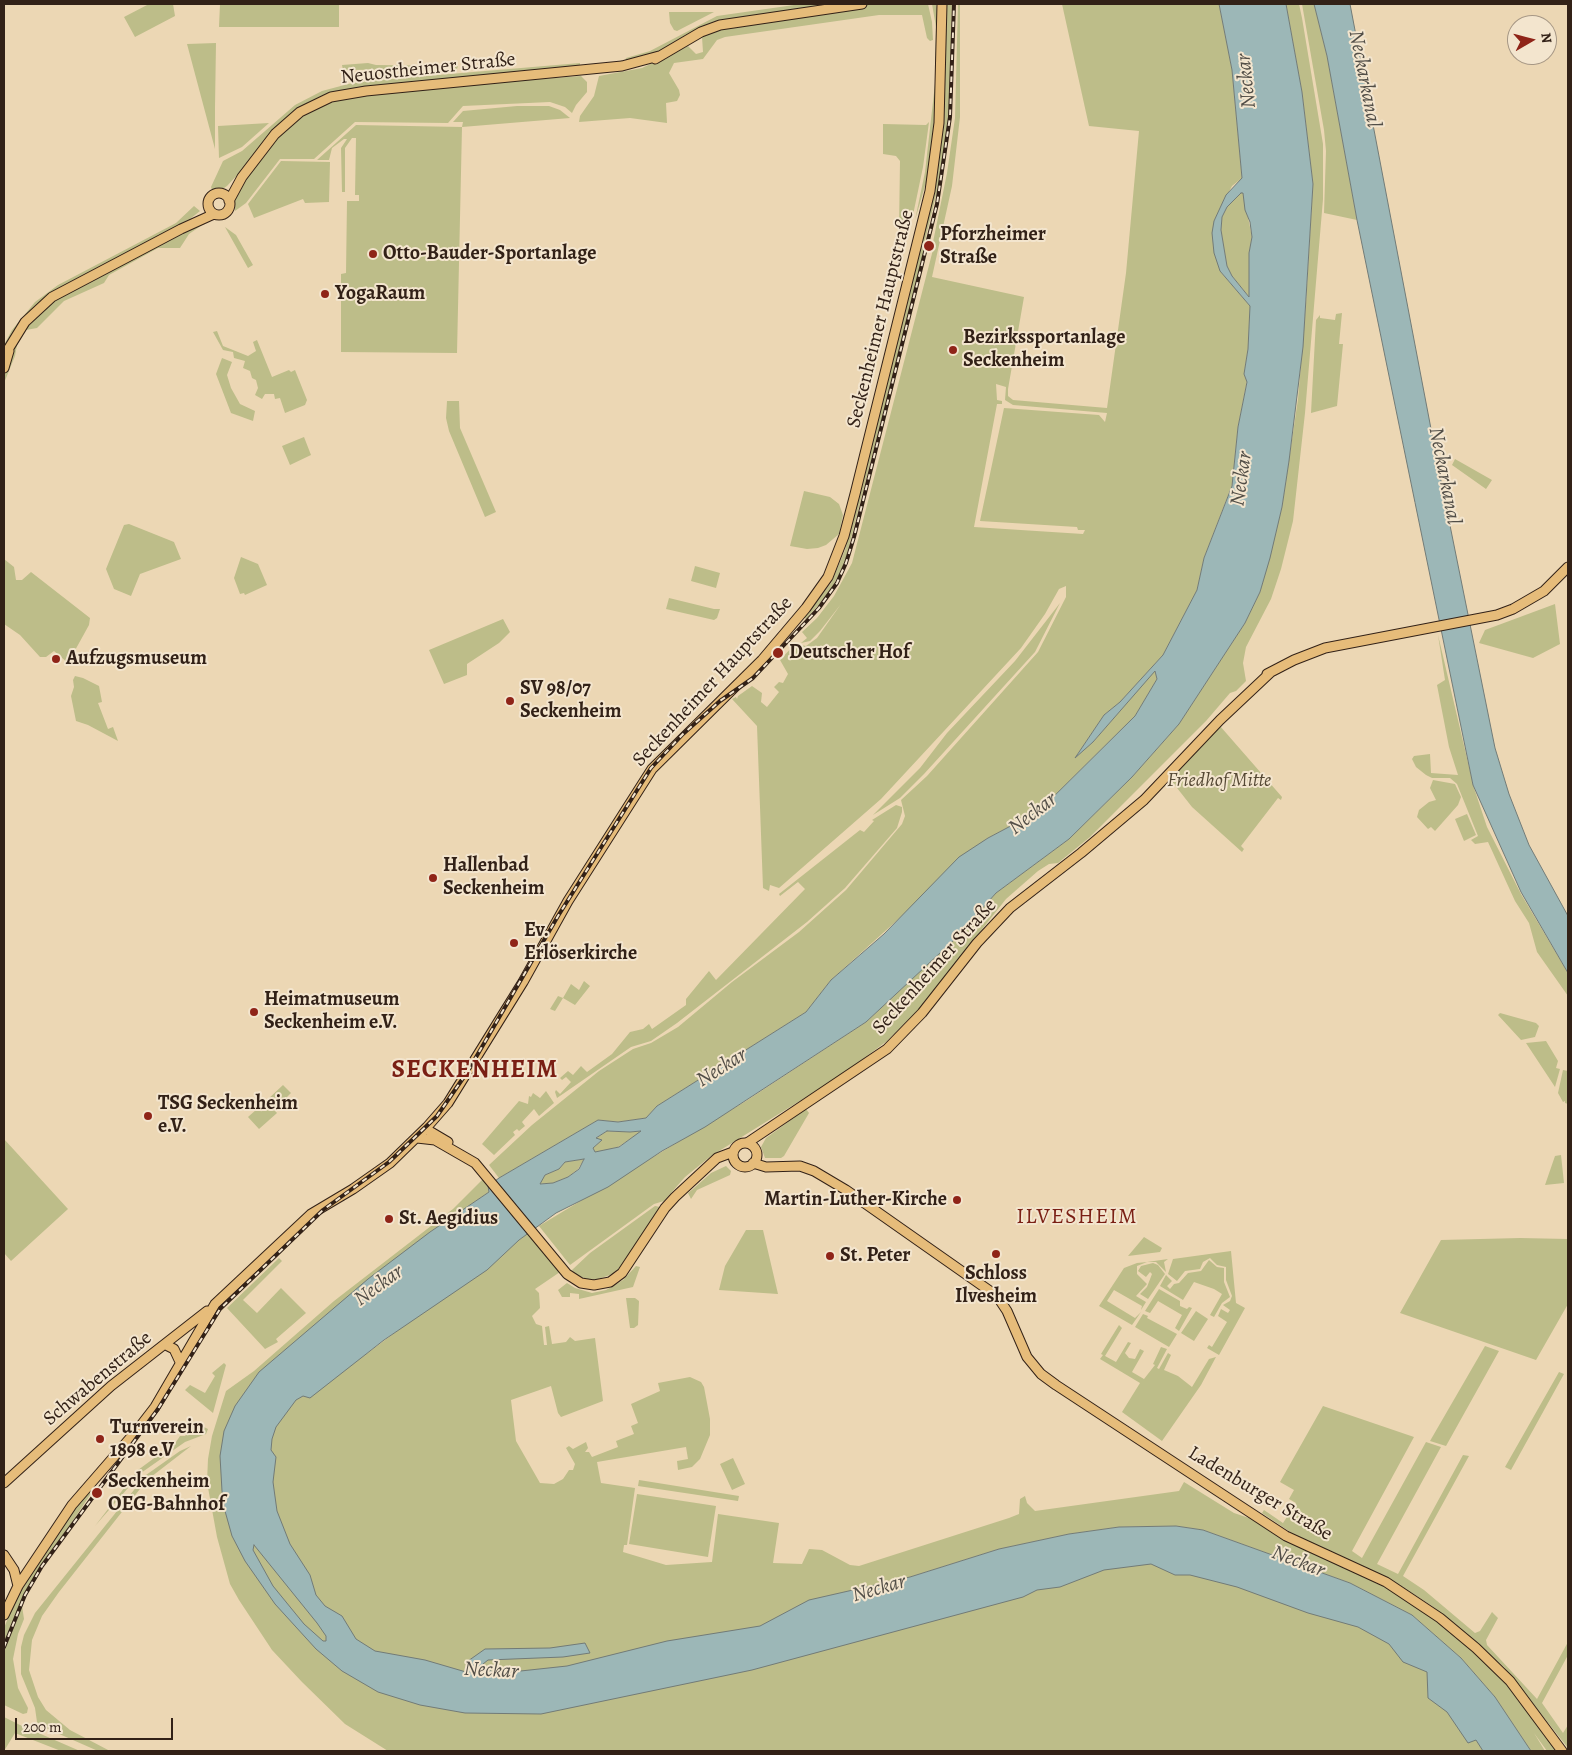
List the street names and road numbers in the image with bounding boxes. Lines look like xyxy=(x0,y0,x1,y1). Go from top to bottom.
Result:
street label: Neuostheimer Straße xyxy=(339,48,517,90)
street label: Seckenheimer Hauptstraße xyxy=(842,208,920,430)
street label: Seckenheimer Hauptstraße xyxy=(628,592,798,772)
street label: Seckenheimer Straße xyxy=(868,894,1002,1040)
street label: Schwabenstraße xyxy=(39,1327,157,1431)
street label: Ladenburger Straße xyxy=(1183,1441,1337,1547)

